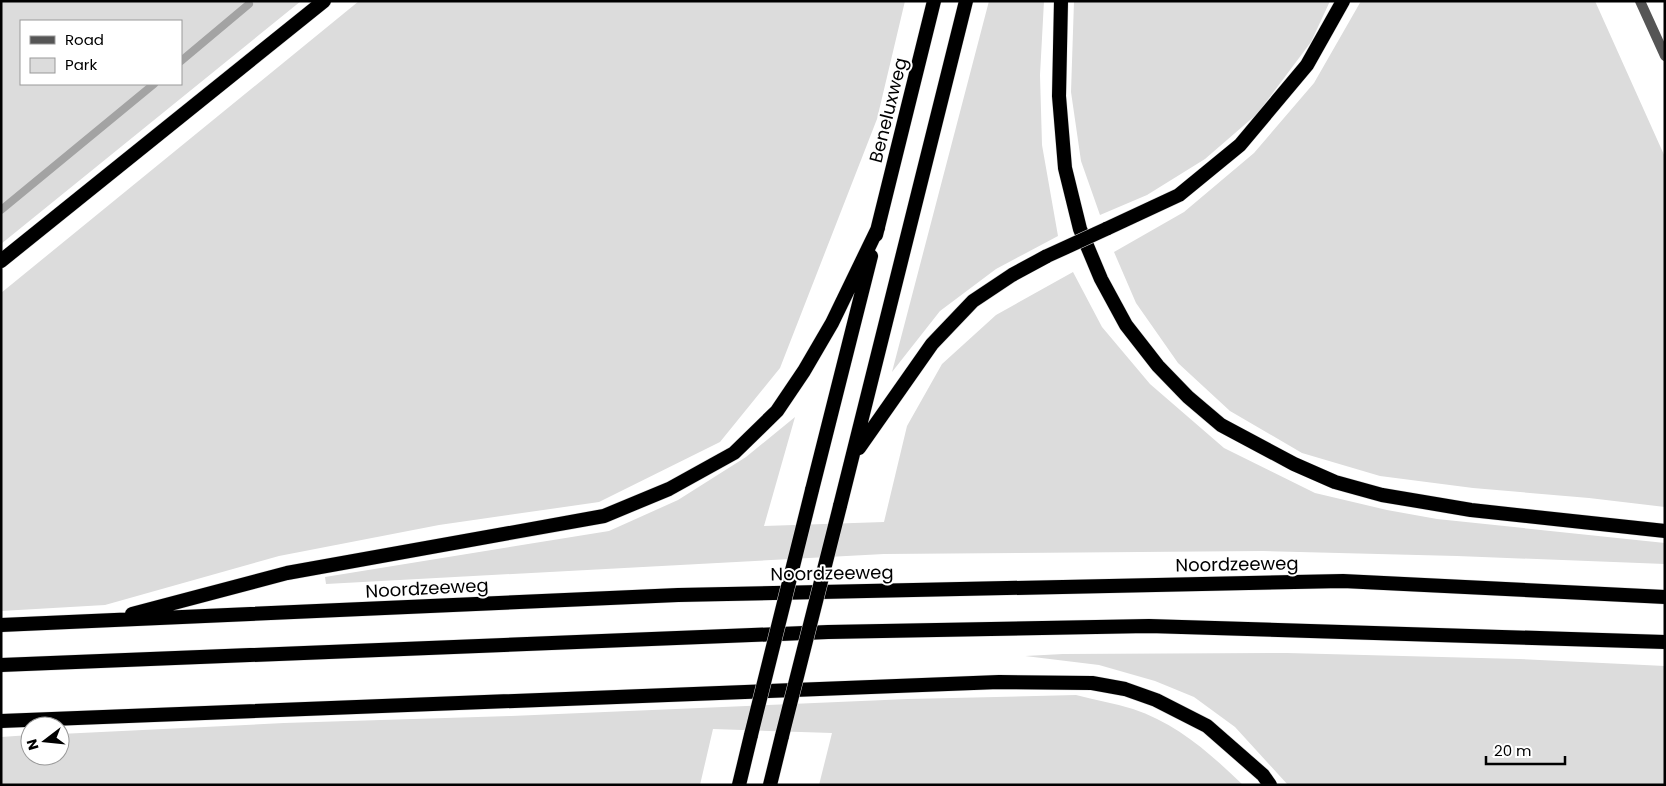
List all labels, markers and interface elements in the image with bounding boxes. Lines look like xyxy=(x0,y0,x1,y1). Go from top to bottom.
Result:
legend xyxy=(20,20,182,85)
text: Road xyxy=(65,29,104,50)
text: Park xyxy=(65,54,97,75)
street label: Beneluxweg xyxy=(863,55,913,165)
street label: Noordzeeweg xyxy=(1175,550,1299,578)
street label: Noordzeeweg xyxy=(770,559,894,587)
street label: Noordzeeweg xyxy=(365,572,489,604)
north arrow xyxy=(20,716,70,766)
scale bar xyxy=(1486,734,1565,766)
text: N xyxy=(21,737,44,752)
text: 20 m xyxy=(1494,740,1532,761)

